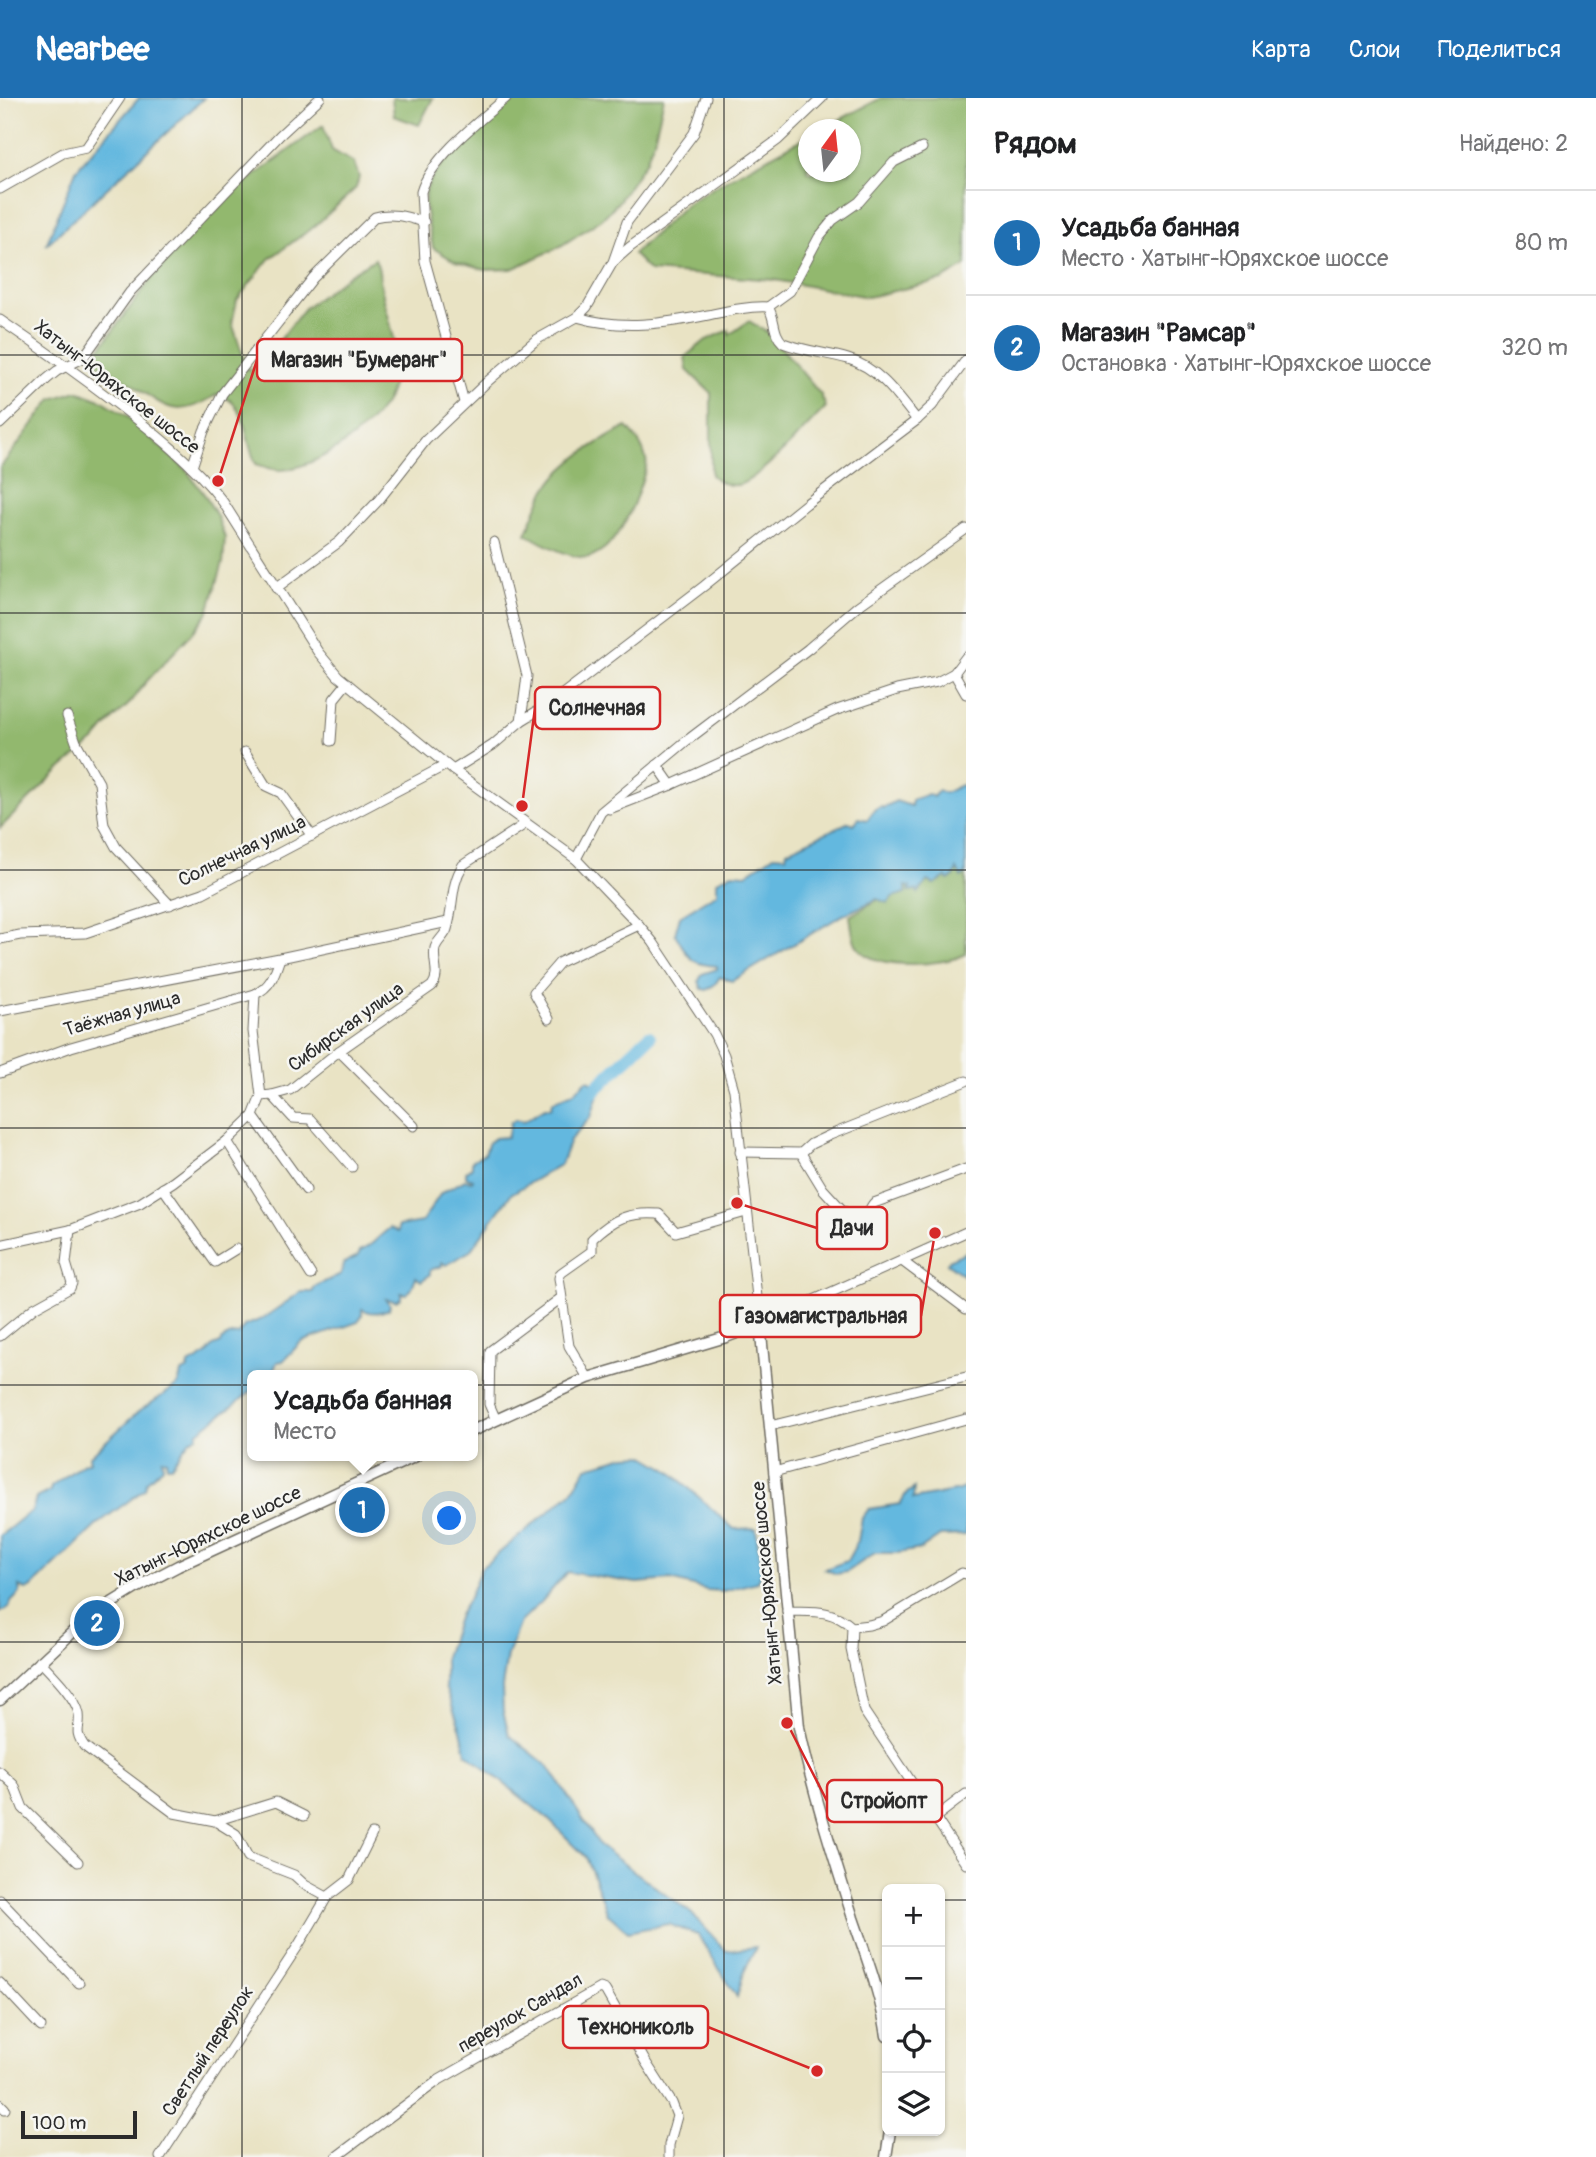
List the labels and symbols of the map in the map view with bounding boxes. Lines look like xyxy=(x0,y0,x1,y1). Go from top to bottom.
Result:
north arrow xyxy=(798,119,861,182)
street label: Хатынг-Юряхское шоссе xyxy=(29,315,205,460)
callout: Магазин "Бумеранг" xyxy=(257,339,462,381)
text: Магазин "Бумеранг" xyxy=(271,347,447,374)
callout: Солнечная xyxy=(535,687,660,729)
text: Солнечная xyxy=(549,695,646,722)
street label: Солнечная улица xyxy=(174,810,310,892)
street label: Сибирская улица xyxy=(283,977,409,1077)
street label: Таёжная улица xyxy=(61,986,183,1042)
callout: Дачи xyxy=(817,1207,887,1249)
text: Дачи xyxy=(829,1215,874,1242)
callout: Газомагистральная xyxy=(720,1295,921,1337)
text: Газомагистральная xyxy=(735,1303,907,1330)
street label: Хатынг-Юряхское шоссе xyxy=(111,1480,306,1592)
street label: Хатынг-Юряхское шоссе xyxy=(746,1480,788,1686)
pin: 1 xyxy=(339,1484,385,1536)
your location xyxy=(432,1501,466,1535)
pin: 2 xyxy=(74,1597,120,1649)
callout: Стройопт xyxy=(827,1780,942,1822)
text: Стройопт xyxy=(840,1788,928,1815)
street label: переулок Сандал xyxy=(453,1968,587,2058)
street label: Светлый переулок xyxy=(157,1981,259,2121)
callout: Технониколь xyxy=(563,2006,708,2048)
text: Технониколь xyxy=(577,2014,694,2041)
scale bar xyxy=(21,2108,136,2140)

